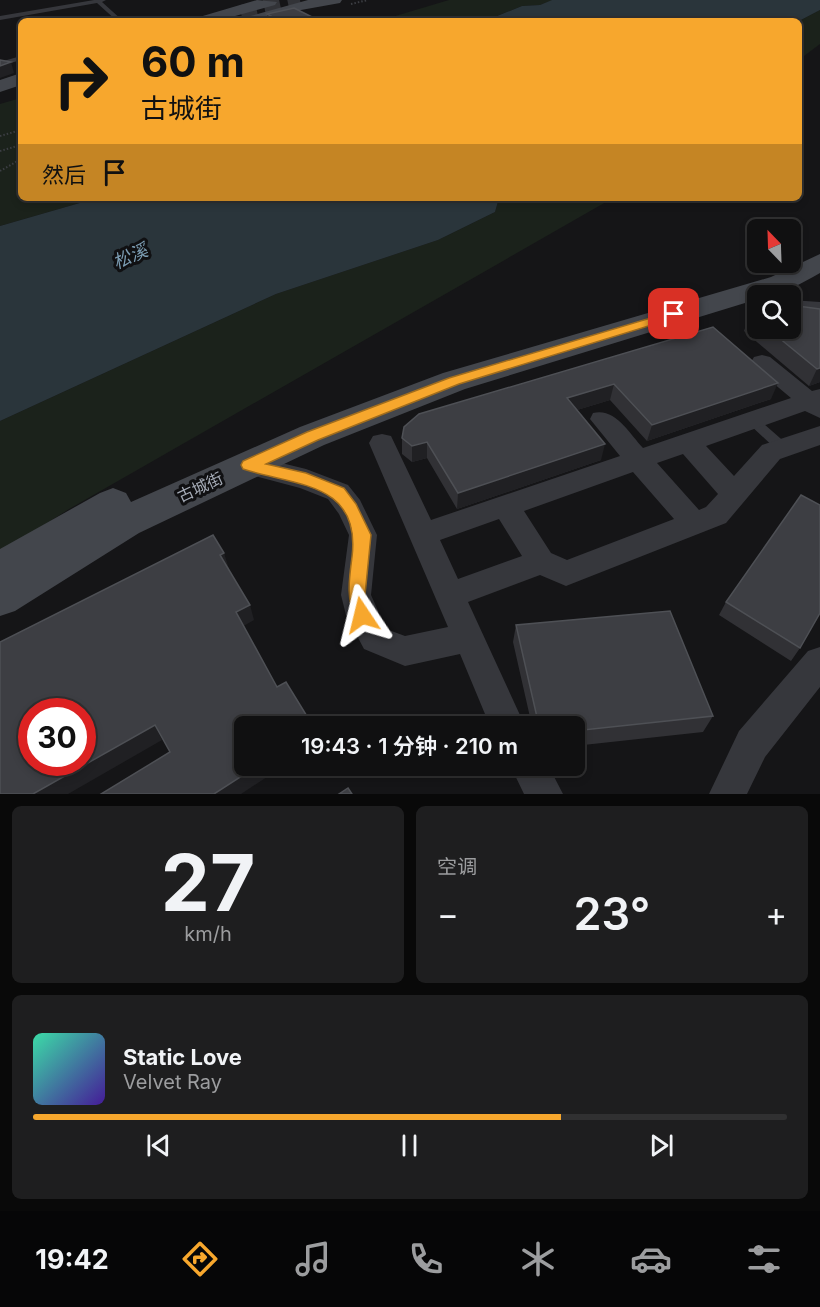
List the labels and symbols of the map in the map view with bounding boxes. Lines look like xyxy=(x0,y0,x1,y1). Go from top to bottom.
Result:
north arrow xyxy=(747,219,801,273)
water label: 松溪 xyxy=(109,238,153,273)
pin xyxy=(648,288,699,339)
street label: 古城街 xyxy=(174,468,226,506)
position arrow xyxy=(330,583,394,647)
speed limit sign: 30 xyxy=(18,698,96,776)

